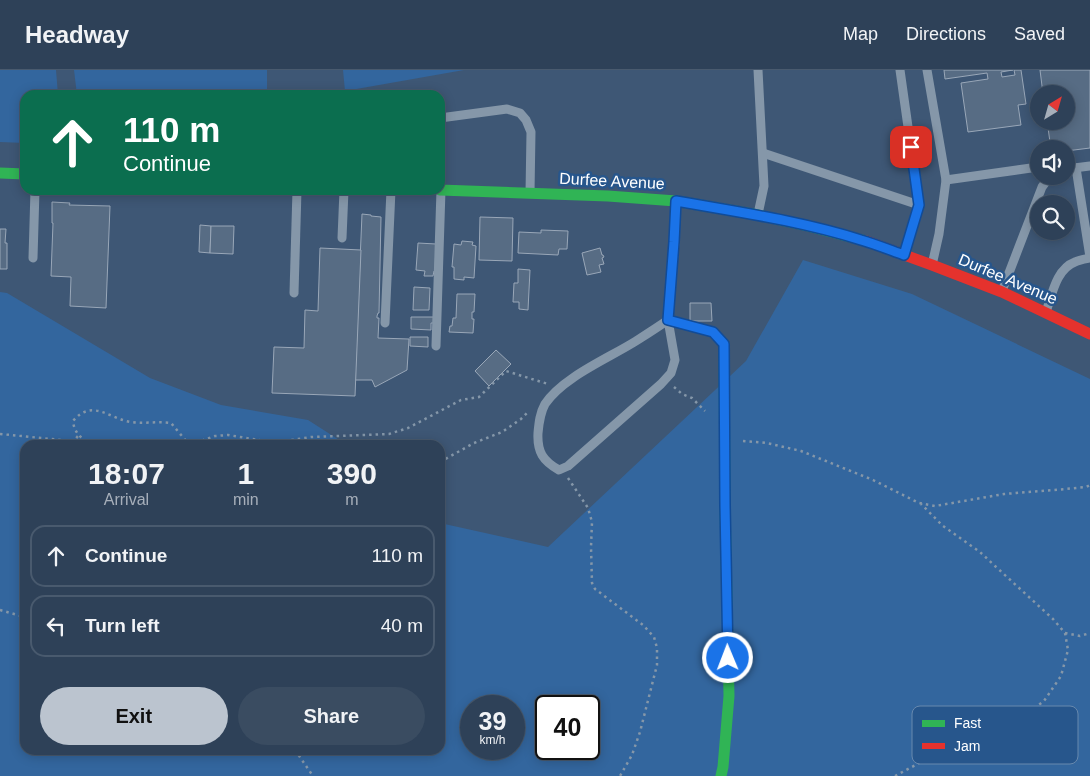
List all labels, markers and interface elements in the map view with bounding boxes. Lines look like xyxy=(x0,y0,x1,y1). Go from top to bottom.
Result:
text: Headway xyxy=(25,21,129,48)
text: Map xyxy=(843,24,878,44)
text: Directions xyxy=(906,24,986,44)
text: Saved xyxy=(1014,24,1065,44)
north arrow xyxy=(1030,85,1075,130)
map controls xyxy=(1030,85,1075,240)
icon: ahead xyxy=(40,110,105,175)
text: 110 m xyxy=(123,110,220,149)
pin xyxy=(890,126,932,168)
icon: arrive xyxy=(897,133,925,161)
button: sound xyxy=(1030,140,1075,185)
text: Continue xyxy=(123,151,211,176)
street label: Durfee Avenue xyxy=(559,170,665,192)
button: search xyxy=(1030,195,1075,240)
street label: Durfee Avenue xyxy=(956,251,1060,307)
text: 18:07 xyxy=(88,457,165,490)
text: 1 xyxy=(237,457,254,490)
text: 390 xyxy=(327,457,377,490)
text: Arrival xyxy=(104,491,149,508)
text: min xyxy=(233,491,259,508)
text: m xyxy=(345,491,358,508)
icon: ahead xyxy=(42,542,70,570)
text: Continue xyxy=(85,545,167,566)
text: 110 m xyxy=(372,545,423,566)
icon: left xyxy=(42,612,70,640)
text: Turn left xyxy=(85,615,160,636)
text: 40 m xyxy=(381,615,423,636)
position arrow xyxy=(701,631,753,683)
button: Exit xyxy=(40,687,228,745)
button: Share xyxy=(238,687,425,745)
speed limit sign: 40 xyxy=(535,695,600,760)
legend xyxy=(912,706,1078,764)
text: 39 xyxy=(479,707,506,735)
text: Fast xyxy=(954,715,981,731)
text: km/h xyxy=(479,733,506,747)
text: Jam xyxy=(954,738,980,754)

